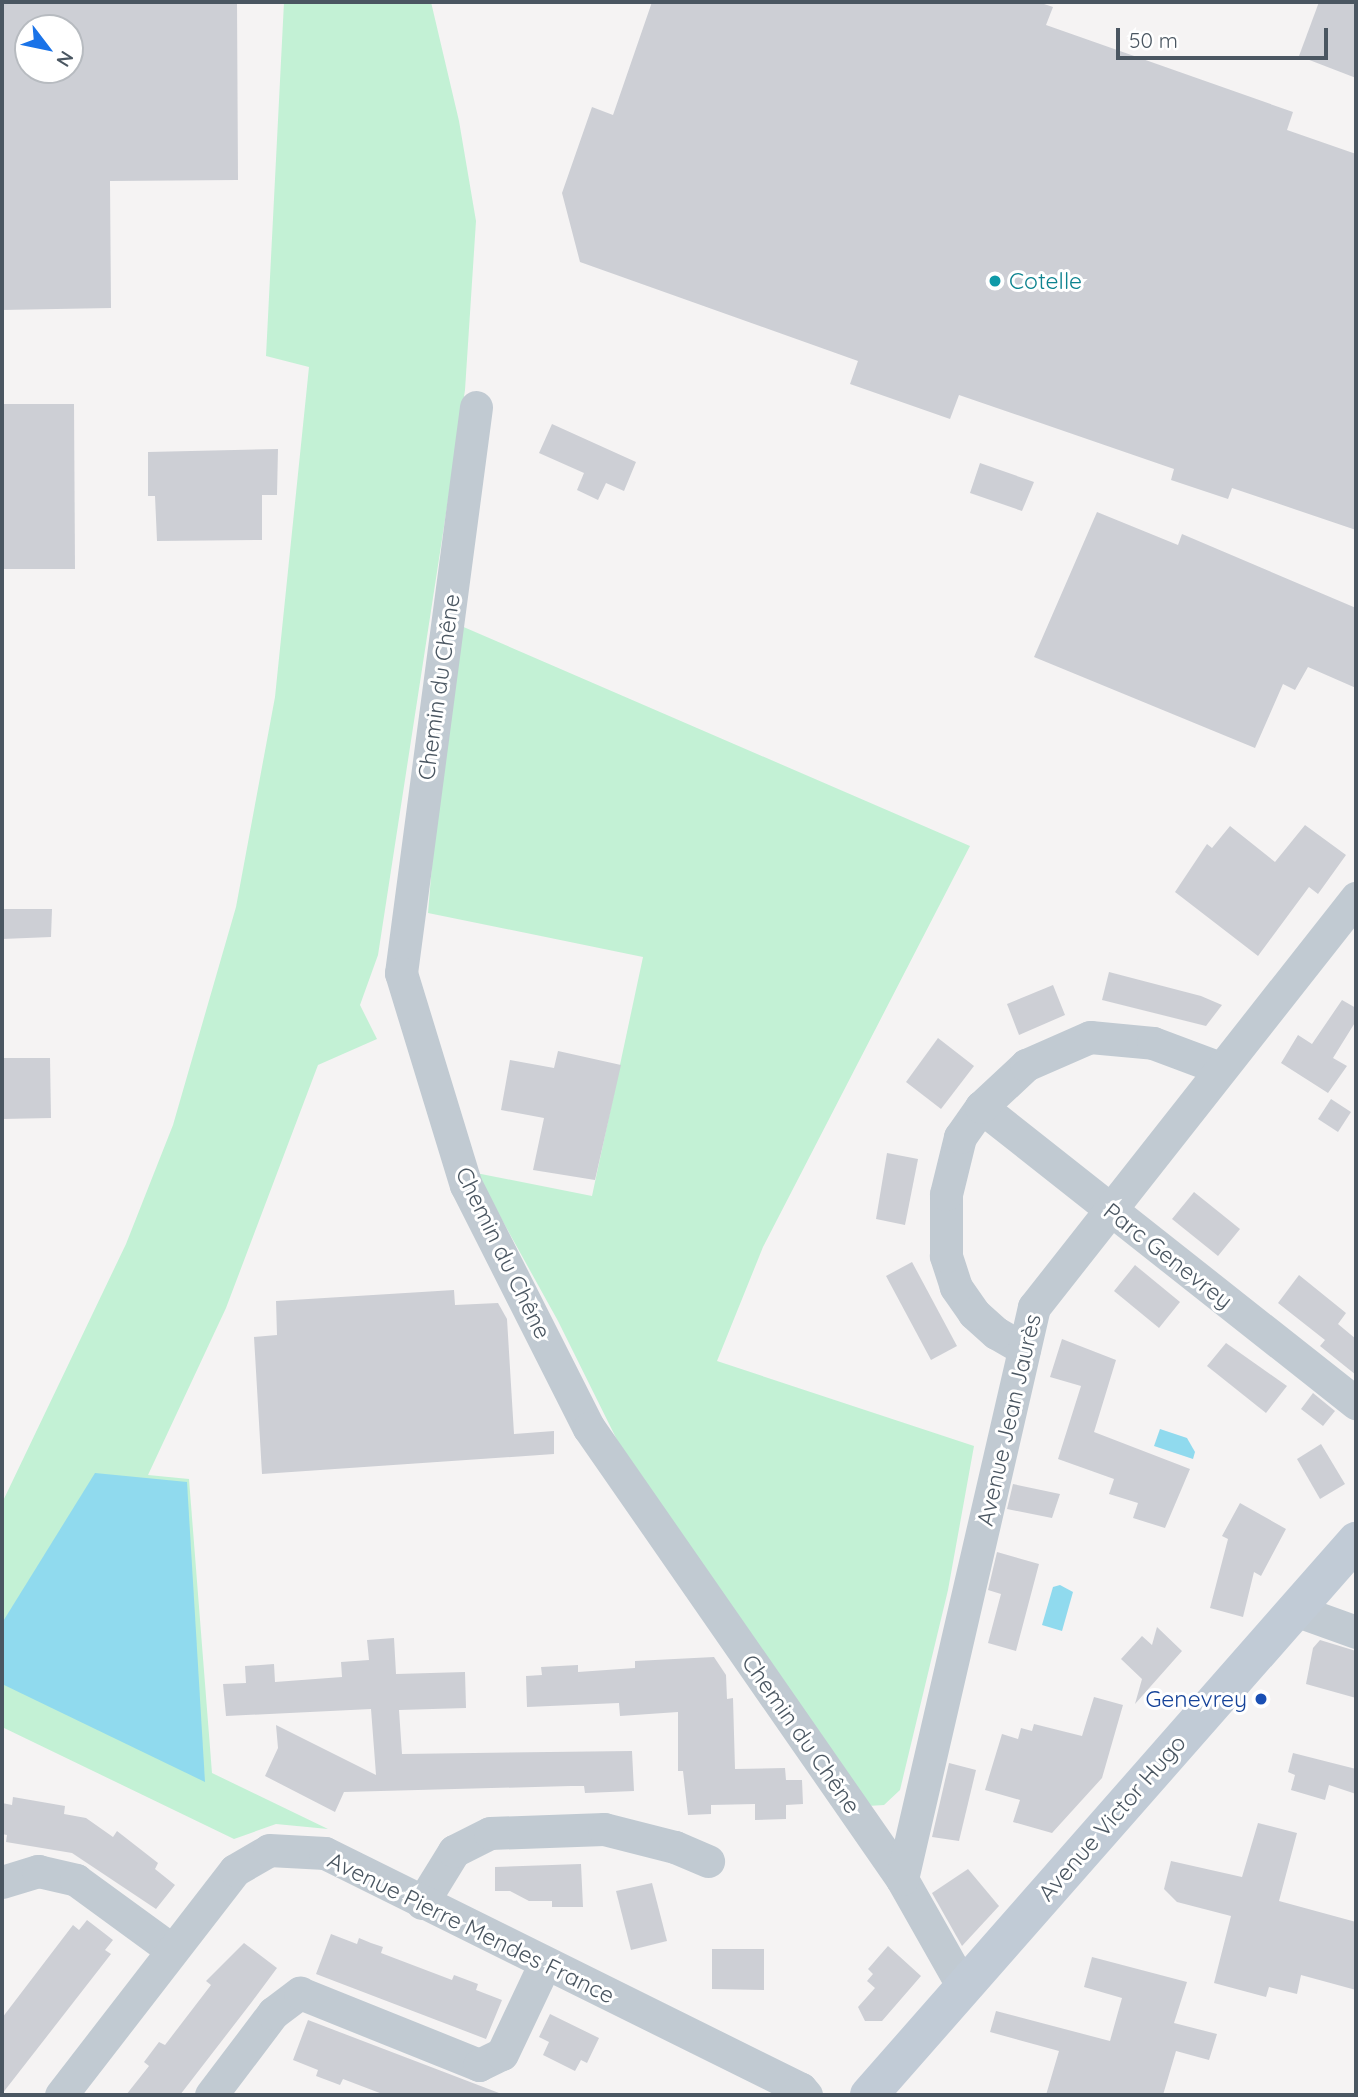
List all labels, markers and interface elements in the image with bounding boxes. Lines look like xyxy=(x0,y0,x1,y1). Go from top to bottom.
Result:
north arrow xyxy=(14,14,84,84)
scale bar xyxy=(1120,14,1332,58)
text: 50 m xyxy=(1129,27,1178,53)
text: N xyxy=(51,47,79,71)
place label: Cotelle xyxy=(1009,267,1082,295)
marker: Cotelle xyxy=(987,273,1003,289)
street label: Chemin du Chêne xyxy=(412,592,466,782)
street label: Chemin du Chêne xyxy=(449,1163,557,1343)
street label: Parc Genevrey xyxy=(1098,1197,1238,1315)
street label: Avenue Jean Jaurès xyxy=(971,1311,1047,1529)
street label: Chemin du Chêne xyxy=(736,1649,866,1819)
place label: Genevrey xyxy=(1145,1685,1247,1713)
marker: Genevrey xyxy=(1253,1691,1269,1707)
street label: Avenue Victor Hugo xyxy=(1032,1729,1192,1907)
street label: Avenue Pierre Mendes France xyxy=(323,1846,619,2010)

